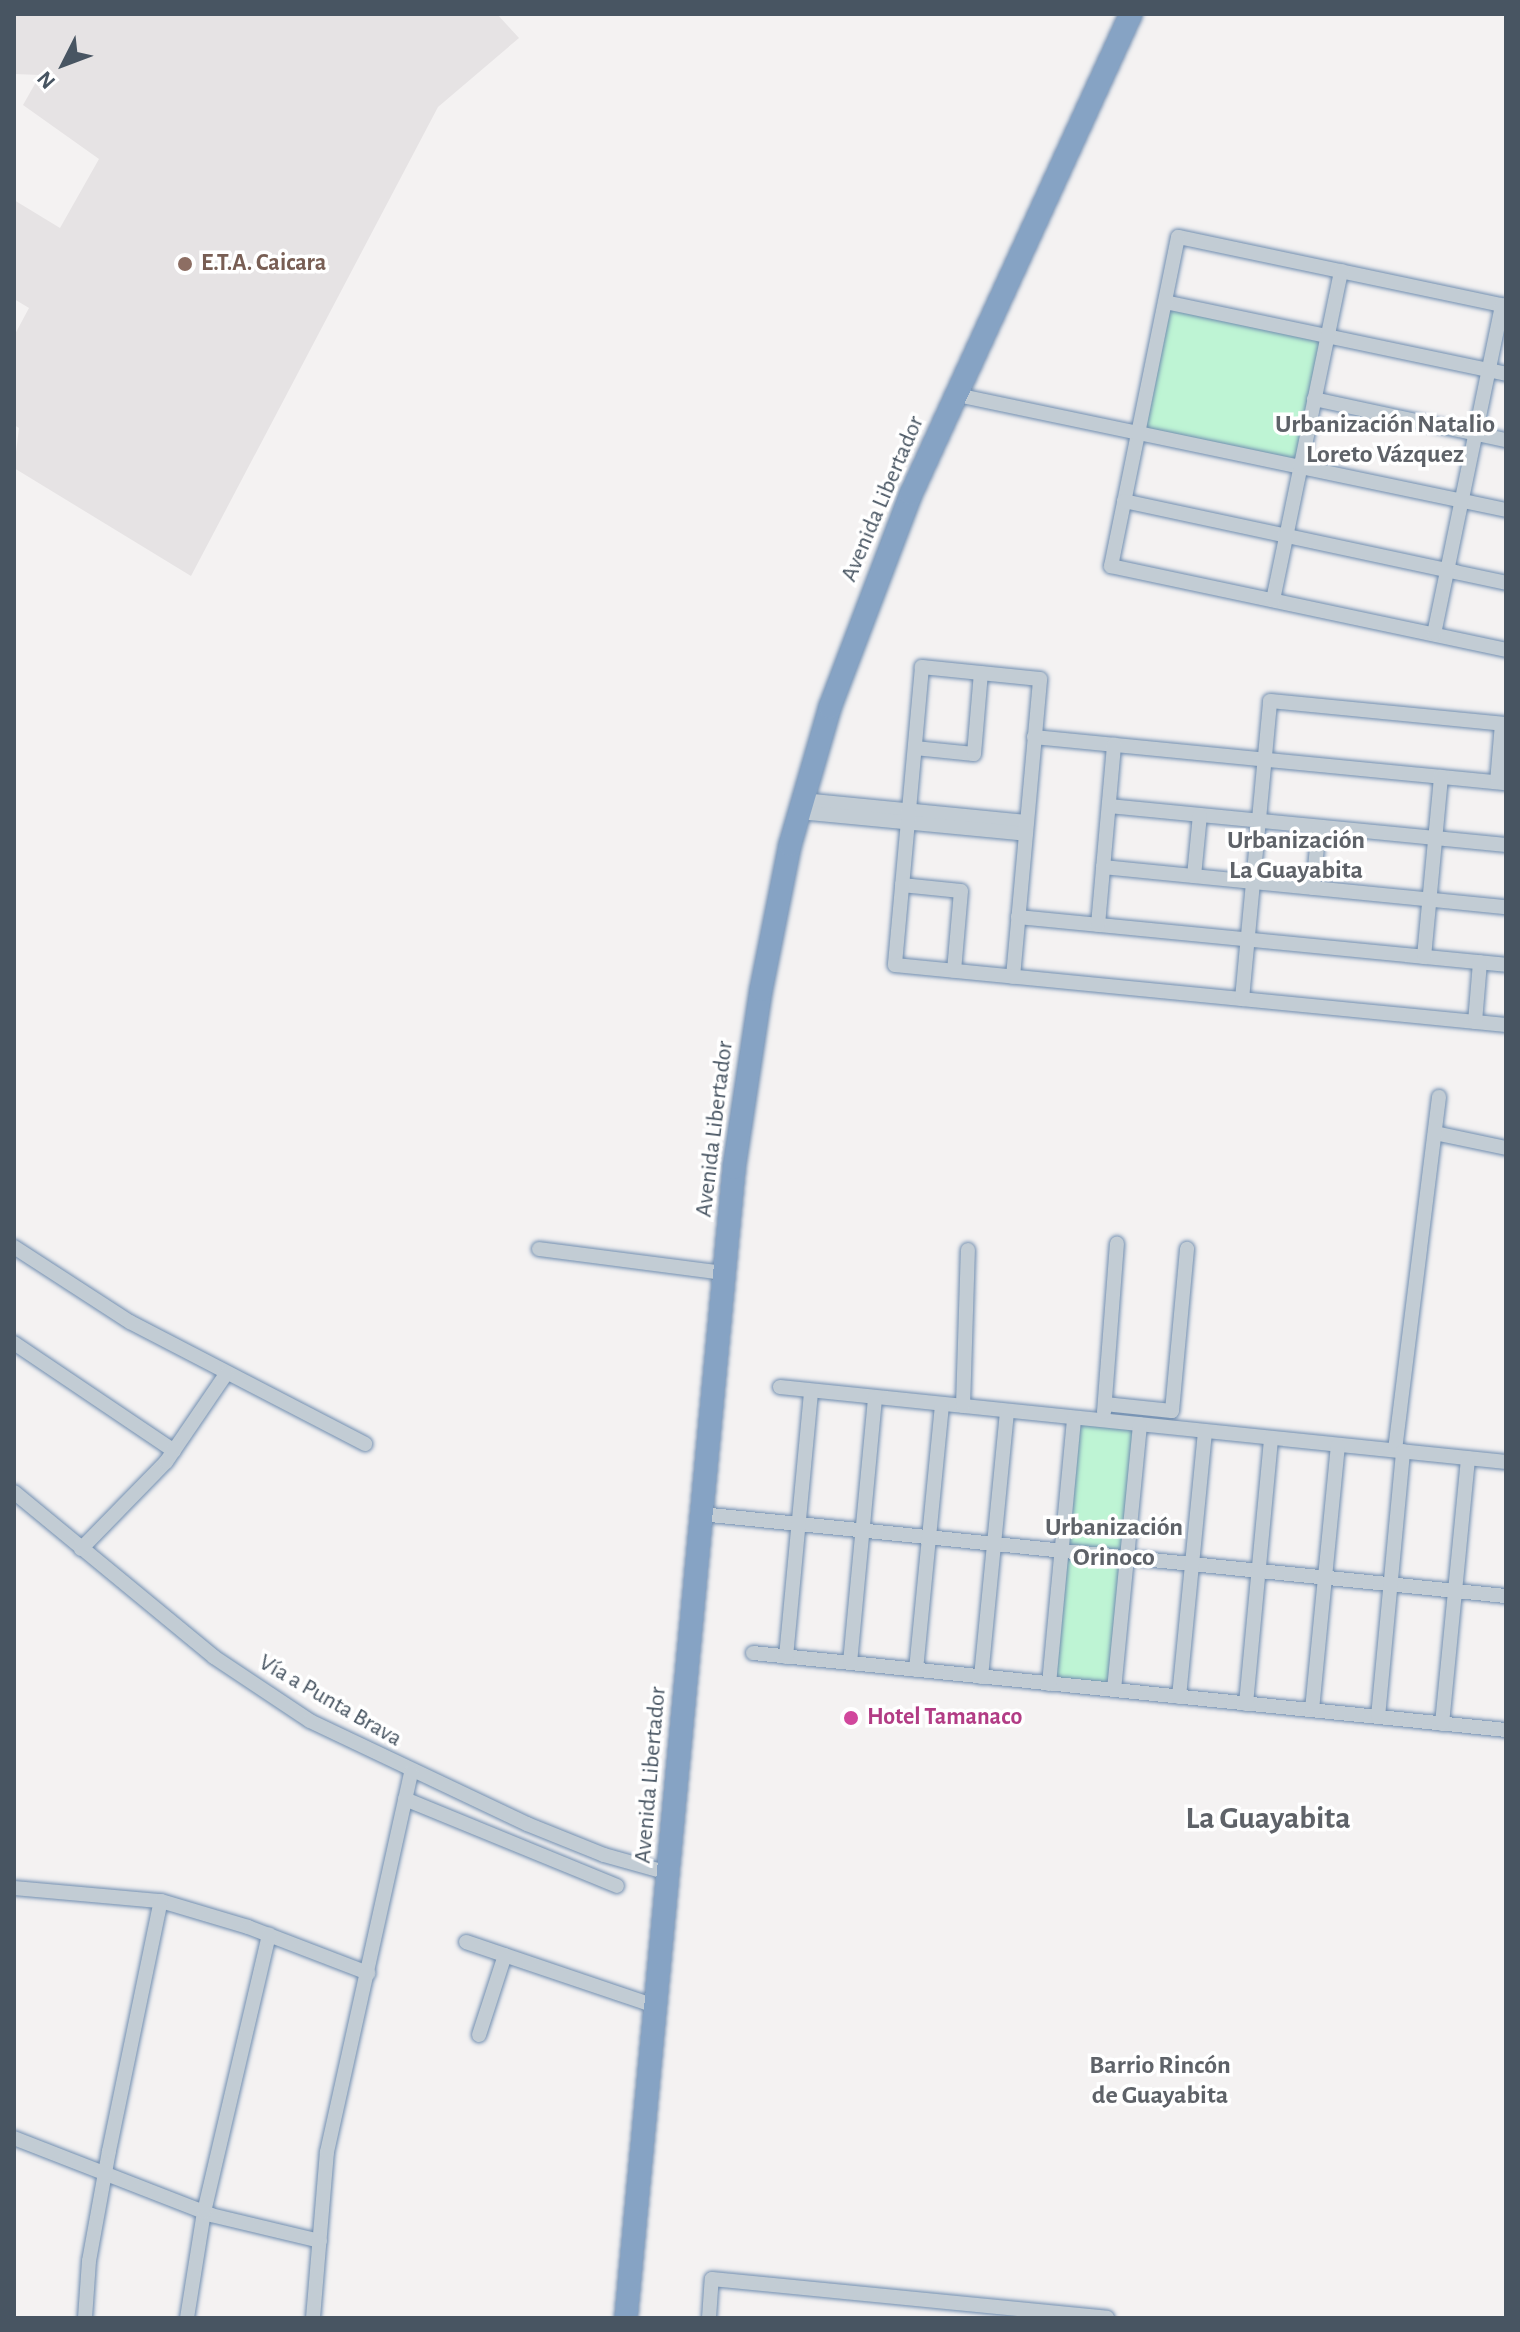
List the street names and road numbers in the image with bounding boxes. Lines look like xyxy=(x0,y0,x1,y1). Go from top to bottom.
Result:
street label: Avenida Libertador xyxy=(835,412,931,586)
street label: Avenida Libertador xyxy=(690,1039,740,1219)
street label: Vía a Punta Brava xyxy=(253,1648,407,1754)
street label: Avenida Libertador xyxy=(629,1685,673,1865)

